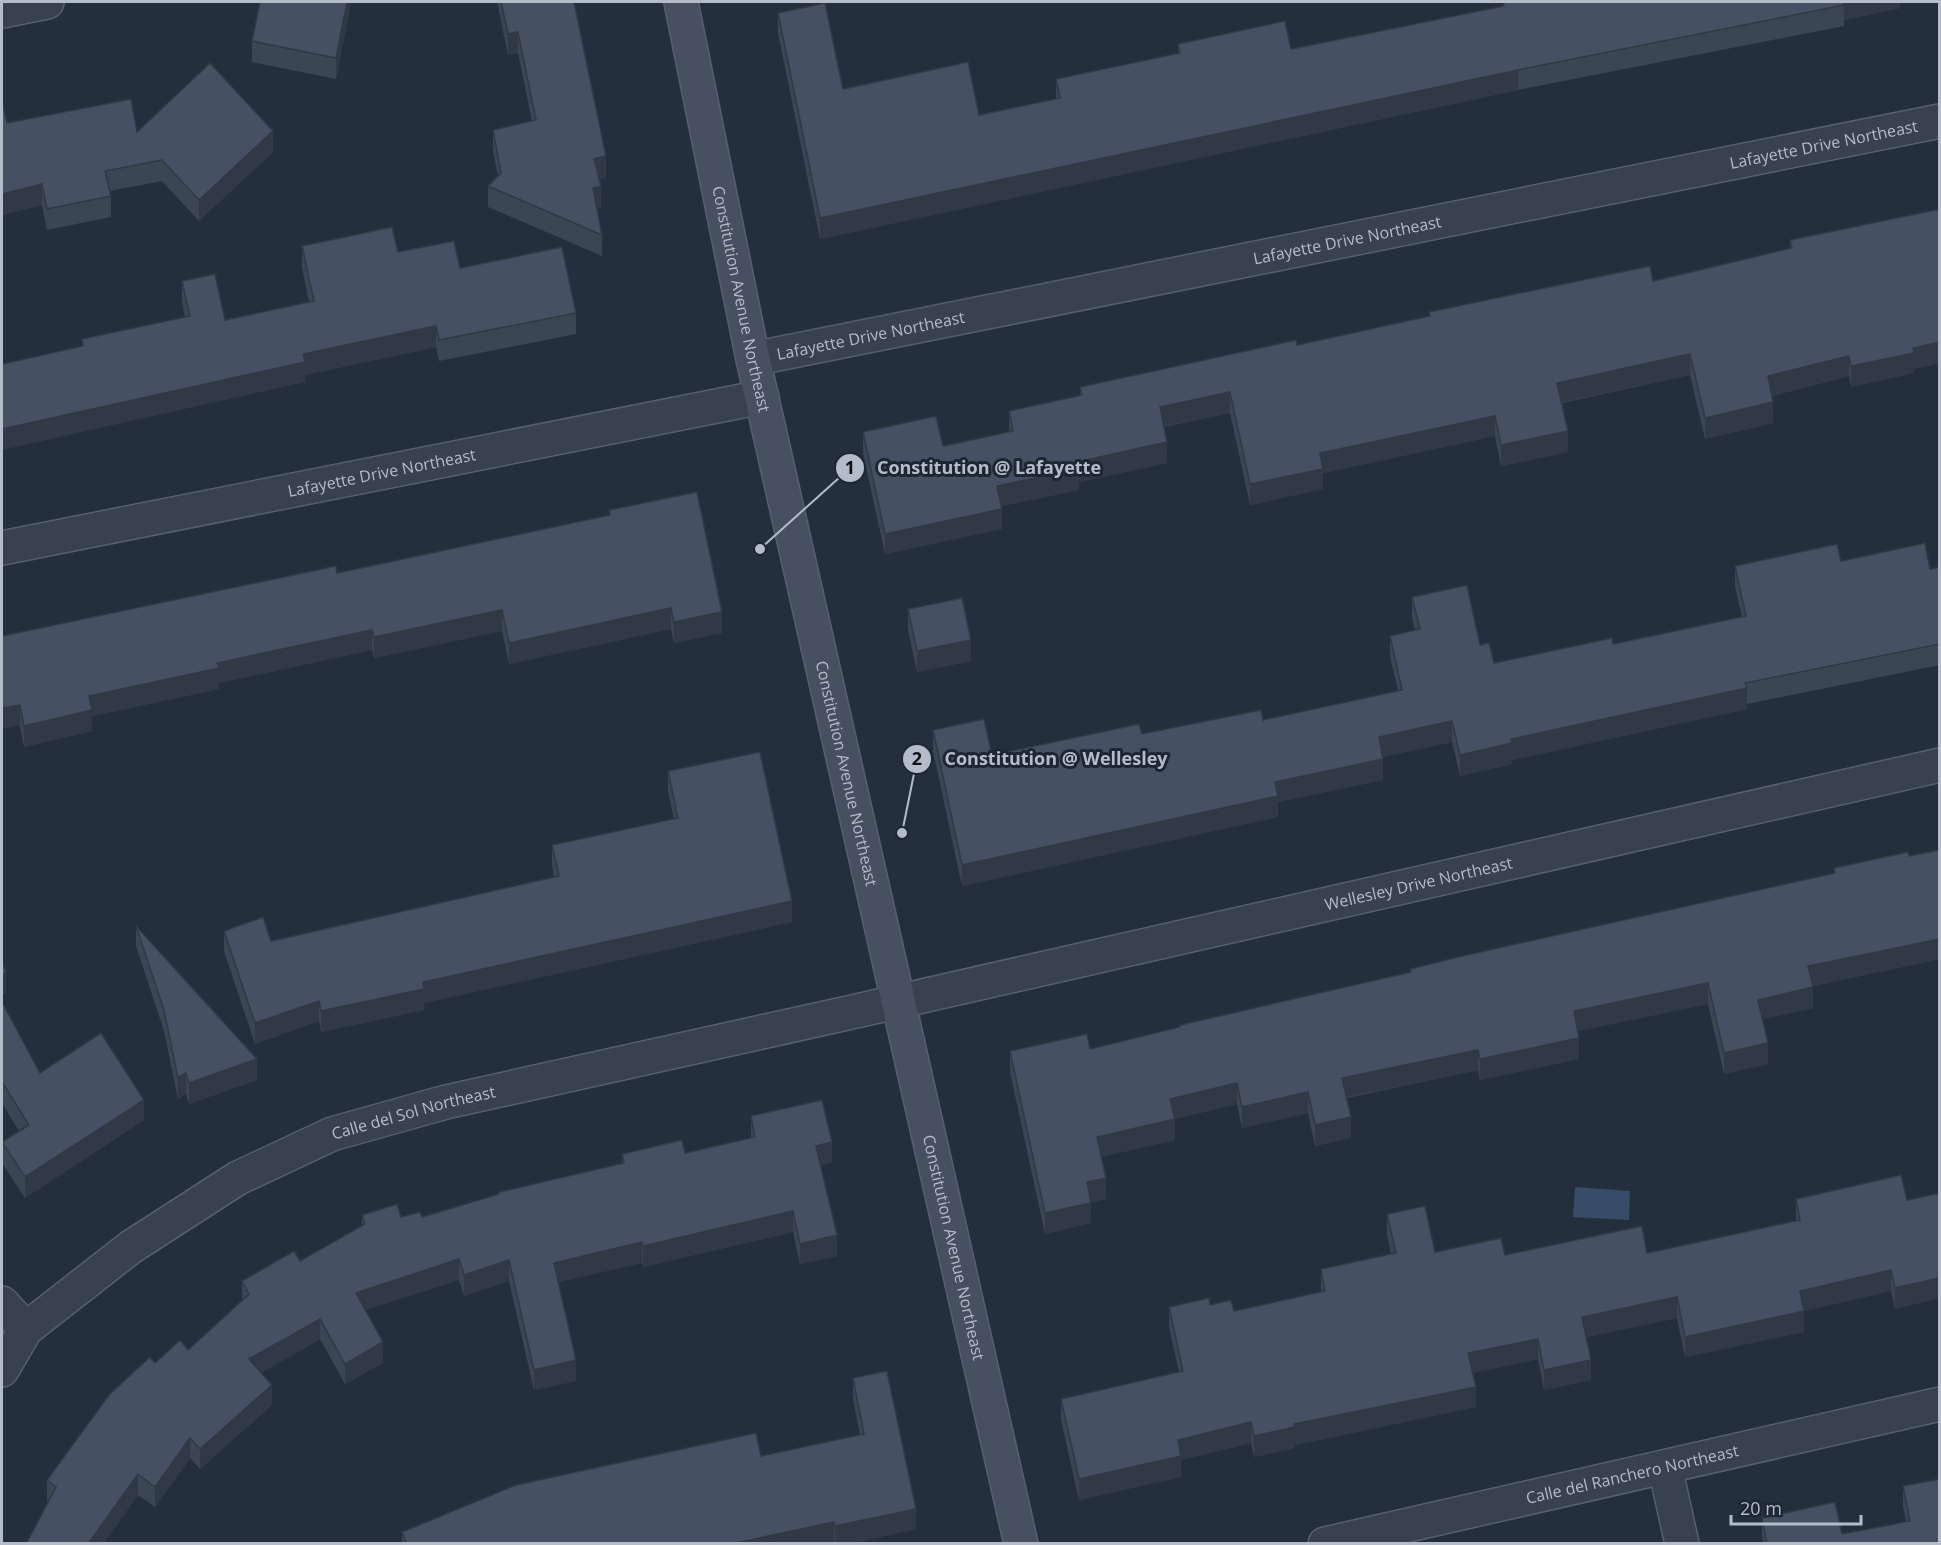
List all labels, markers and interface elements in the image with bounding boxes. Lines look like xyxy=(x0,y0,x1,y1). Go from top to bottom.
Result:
street label: Lafayette Drive Northeast xyxy=(1728,115,1920,174)
street label: Constitution Avenue Northeast xyxy=(707,184,776,414)
street label: Lafayette Drive Northeast xyxy=(1251,210,1443,269)
street label: Lafayette Drive Northeast xyxy=(775,306,967,365)
street label: Lafayette Drive Northeast xyxy=(286,443,478,502)
callout: Constitution @ Lafayette xyxy=(835,450,1113,486)
text: 1 xyxy=(845,455,855,479)
text: Constitution @ Lafayette xyxy=(877,455,1101,479)
street label: Constitution Avenue Northeast xyxy=(811,658,883,889)
callout: Constitution @ Wellesley xyxy=(902,741,1180,777)
text: 2 xyxy=(912,746,922,770)
text: Constitution @ Wellesley xyxy=(944,746,1168,770)
street label: Wellesley Drive Northeast xyxy=(1322,851,1515,915)
street label: Calle del Sol Northeast xyxy=(329,1080,498,1145)
street label: Constitution Avenue Northeast xyxy=(918,1133,990,1363)
street label: Calle del Ranchero Northeast xyxy=(1524,1439,1741,1509)
scale bar xyxy=(1731,1488,1862,1526)
text: 20 m xyxy=(1740,1496,1782,1520)

